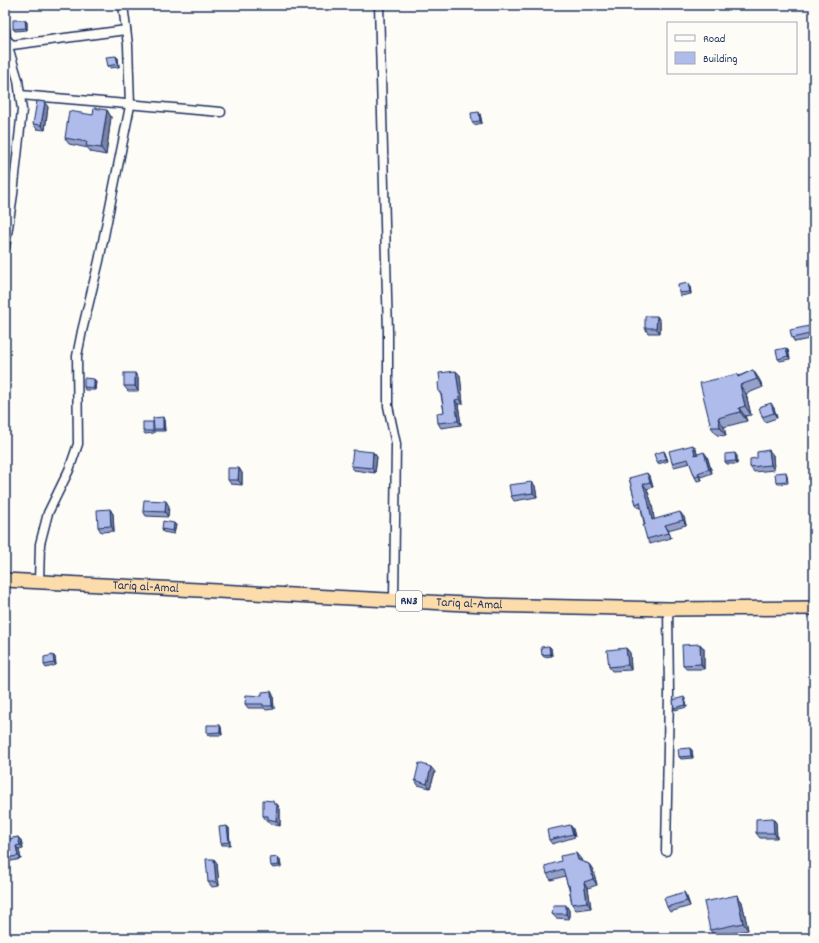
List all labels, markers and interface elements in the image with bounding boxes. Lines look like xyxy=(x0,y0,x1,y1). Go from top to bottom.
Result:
legend xyxy=(667,22,797,74)
text: Road xyxy=(703,31,725,48)
text: Building xyxy=(703,51,738,68)
street label: Tariq al-Amal xyxy=(112,576,179,599)
road number: RN3 xyxy=(396,591,422,611)
street label: Tariq al-Amal xyxy=(436,593,503,615)

